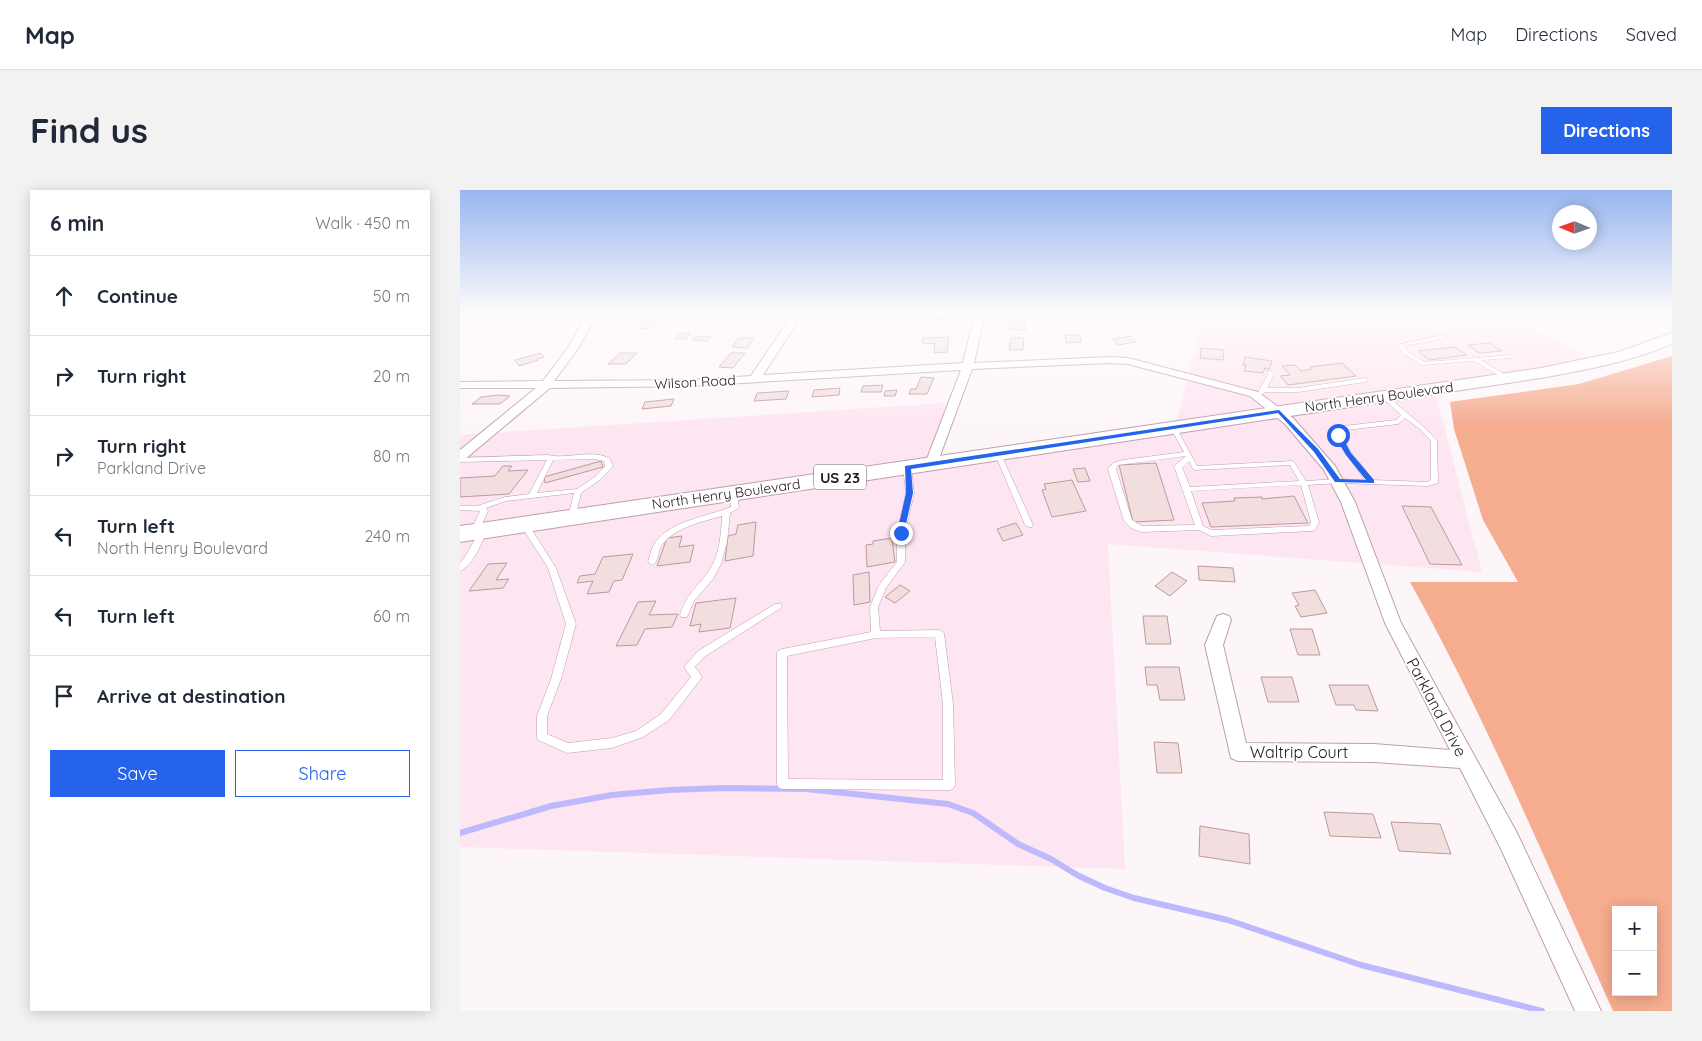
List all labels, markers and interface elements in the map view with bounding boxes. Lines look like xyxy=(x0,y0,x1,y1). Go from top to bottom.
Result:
text: Map xyxy=(25,20,75,50)
text: Map xyxy=(1450,23,1487,46)
text: Directions xyxy=(1515,23,1598,46)
text: Saved xyxy=(1626,23,1677,46)
button: Directions xyxy=(1541,107,1672,154)
text: Find us xyxy=(30,108,148,152)
north arrow xyxy=(1552,205,1597,250)
text: 6 min xyxy=(50,210,104,236)
text: Walk · 450 m xyxy=(315,213,410,233)
icon: ahead xyxy=(50,282,78,310)
text: Continue xyxy=(97,284,178,308)
text: 50 m xyxy=(373,286,410,306)
icon: right xyxy=(50,362,78,390)
text: Turn right xyxy=(97,364,186,388)
text: 20 m xyxy=(373,366,410,386)
street label: Wilson Road xyxy=(654,371,736,393)
street label: North Henry Boulevard xyxy=(1304,378,1454,416)
route start xyxy=(1327,424,1350,447)
text: Turn right xyxy=(97,434,186,458)
icon: right xyxy=(50,442,78,470)
text: 80 m xyxy=(373,446,410,466)
text: Parkland Drive xyxy=(97,458,206,478)
road number: US 23 xyxy=(814,464,866,490)
street label: North Henry Boulevard xyxy=(651,475,801,513)
text: Turn left xyxy=(97,514,175,538)
icon: left xyxy=(50,522,78,550)
route end xyxy=(890,522,913,545)
text: 240 m xyxy=(364,526,410,546)
text: North Henry Boulevard xyxy=(97,538,268,558)
icon: left xyxy=(50,602,78,630)
text: Turn left xyxy=(97,604,175,628)
text: 60 m xyxy=(373,606,410,626)
street label: Parkland Drive xyxy=(1403,654,1471,760)
icon: arrive xyxy=(50,682,78,710)
text: Arrive at destination xyxy=(97,684,286,708)
street label: Waltrip Court xyxy=(1250,742,1348,762)
button: Save xyxy=(50,750,225,797)
button: Share xyxy=(235,750,410,797)
map controls xyxy=(1612,906,1657,996)
button: + xyxy=(1612,906,1657,951)
button: − xyxy=(1612,951,1657,996)

